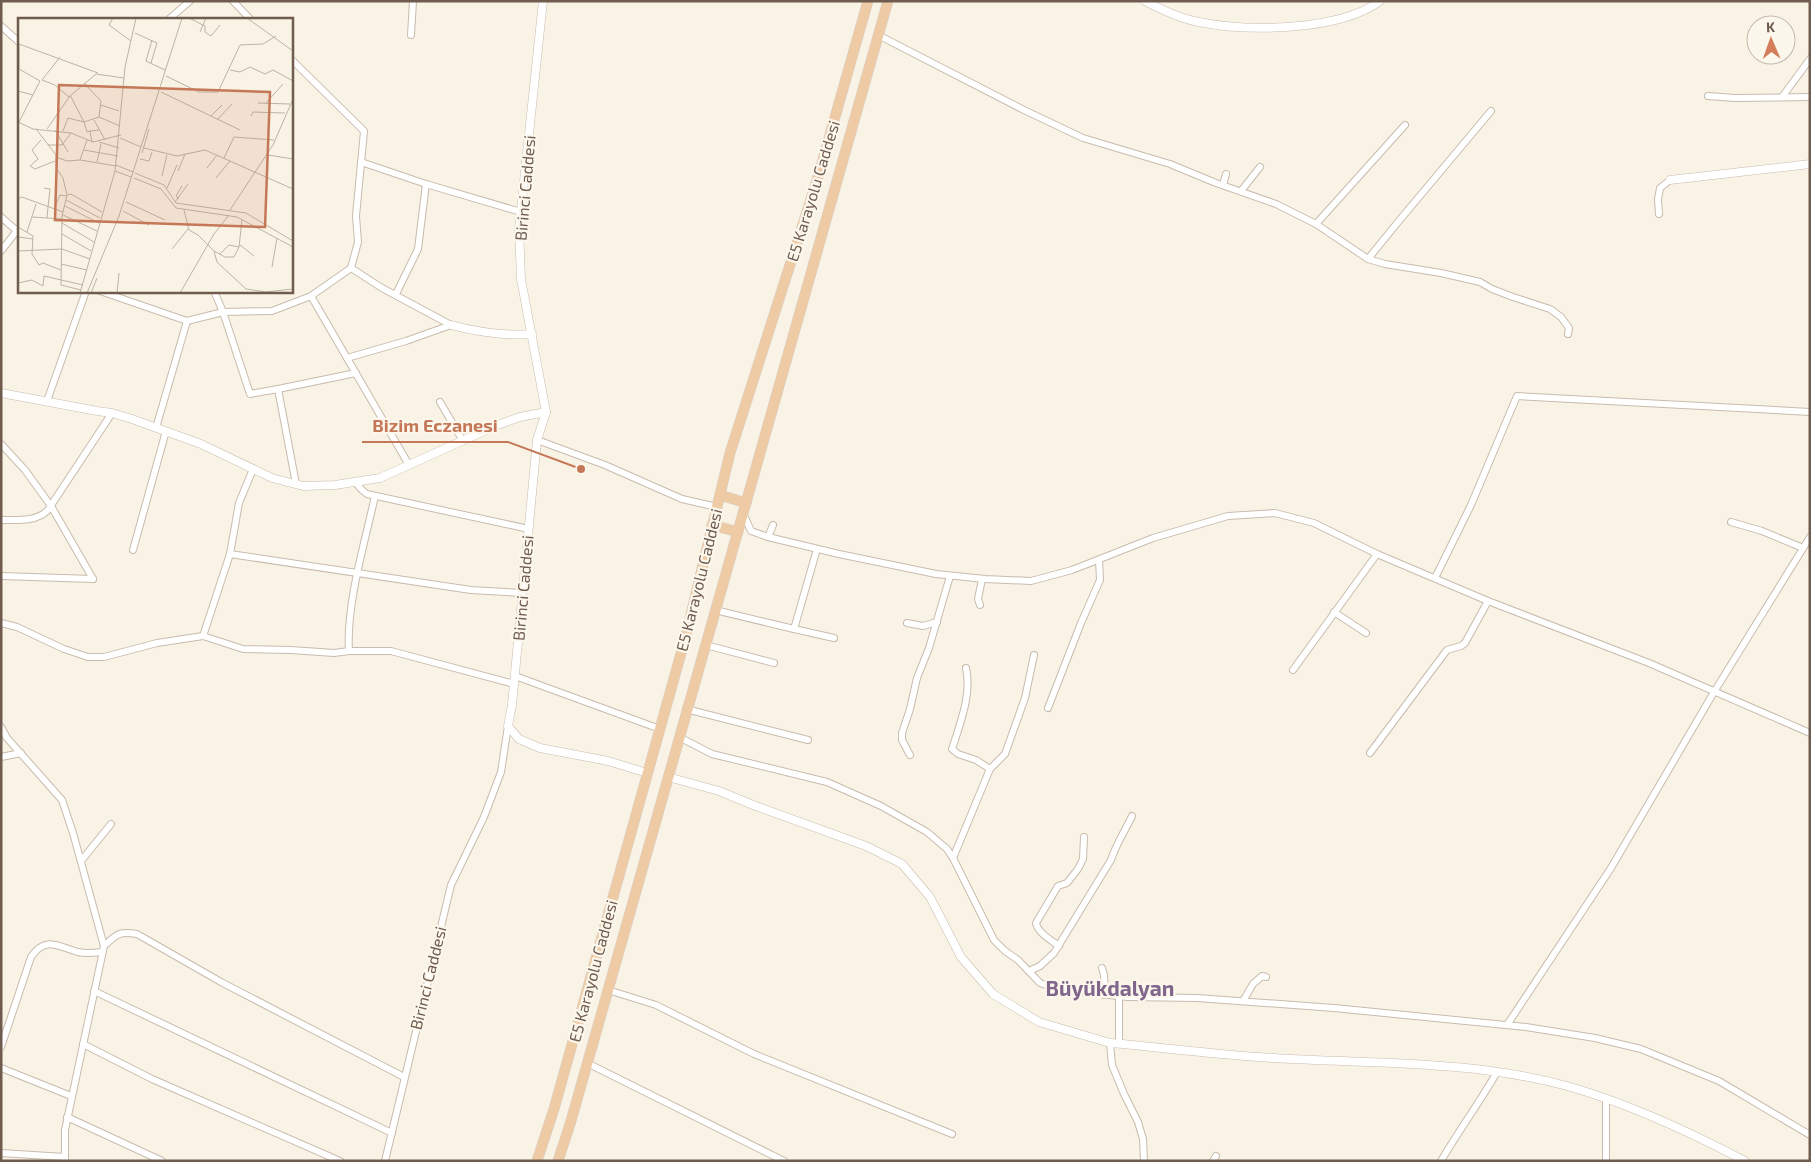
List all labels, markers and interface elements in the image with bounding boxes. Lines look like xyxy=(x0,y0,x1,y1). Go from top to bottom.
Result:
north arrow xyxy=(1746,15,1796,65)
inset map xyxy=(18,18,292,292)
text: K xyxy=(1766,18,1775,35)
street label: E5 Karayolu Caddesi xyxy=(782,118,843,264)
street label: Birinci Caddesi xyxy=(510,134,539,242)
callout: Bizim Eczanesi xyxy=(362,409,508,442)
text: Bizim Eczanesi xyxy=(372,414,498,436)
street label: E5 Karayolu Caddesi xyxy=(672,507,725,653)
street label: Birinci Caddesi xyxy=(508,534,537,642)
street label: E5 Karayolu Caddesi xyxy=(564,898,621,1044)
street label: Birinci Caddesi xyxy=(405,924,450,1032)
district label: Büyükdalyan xyxy=(1046,975,1174,1001)

